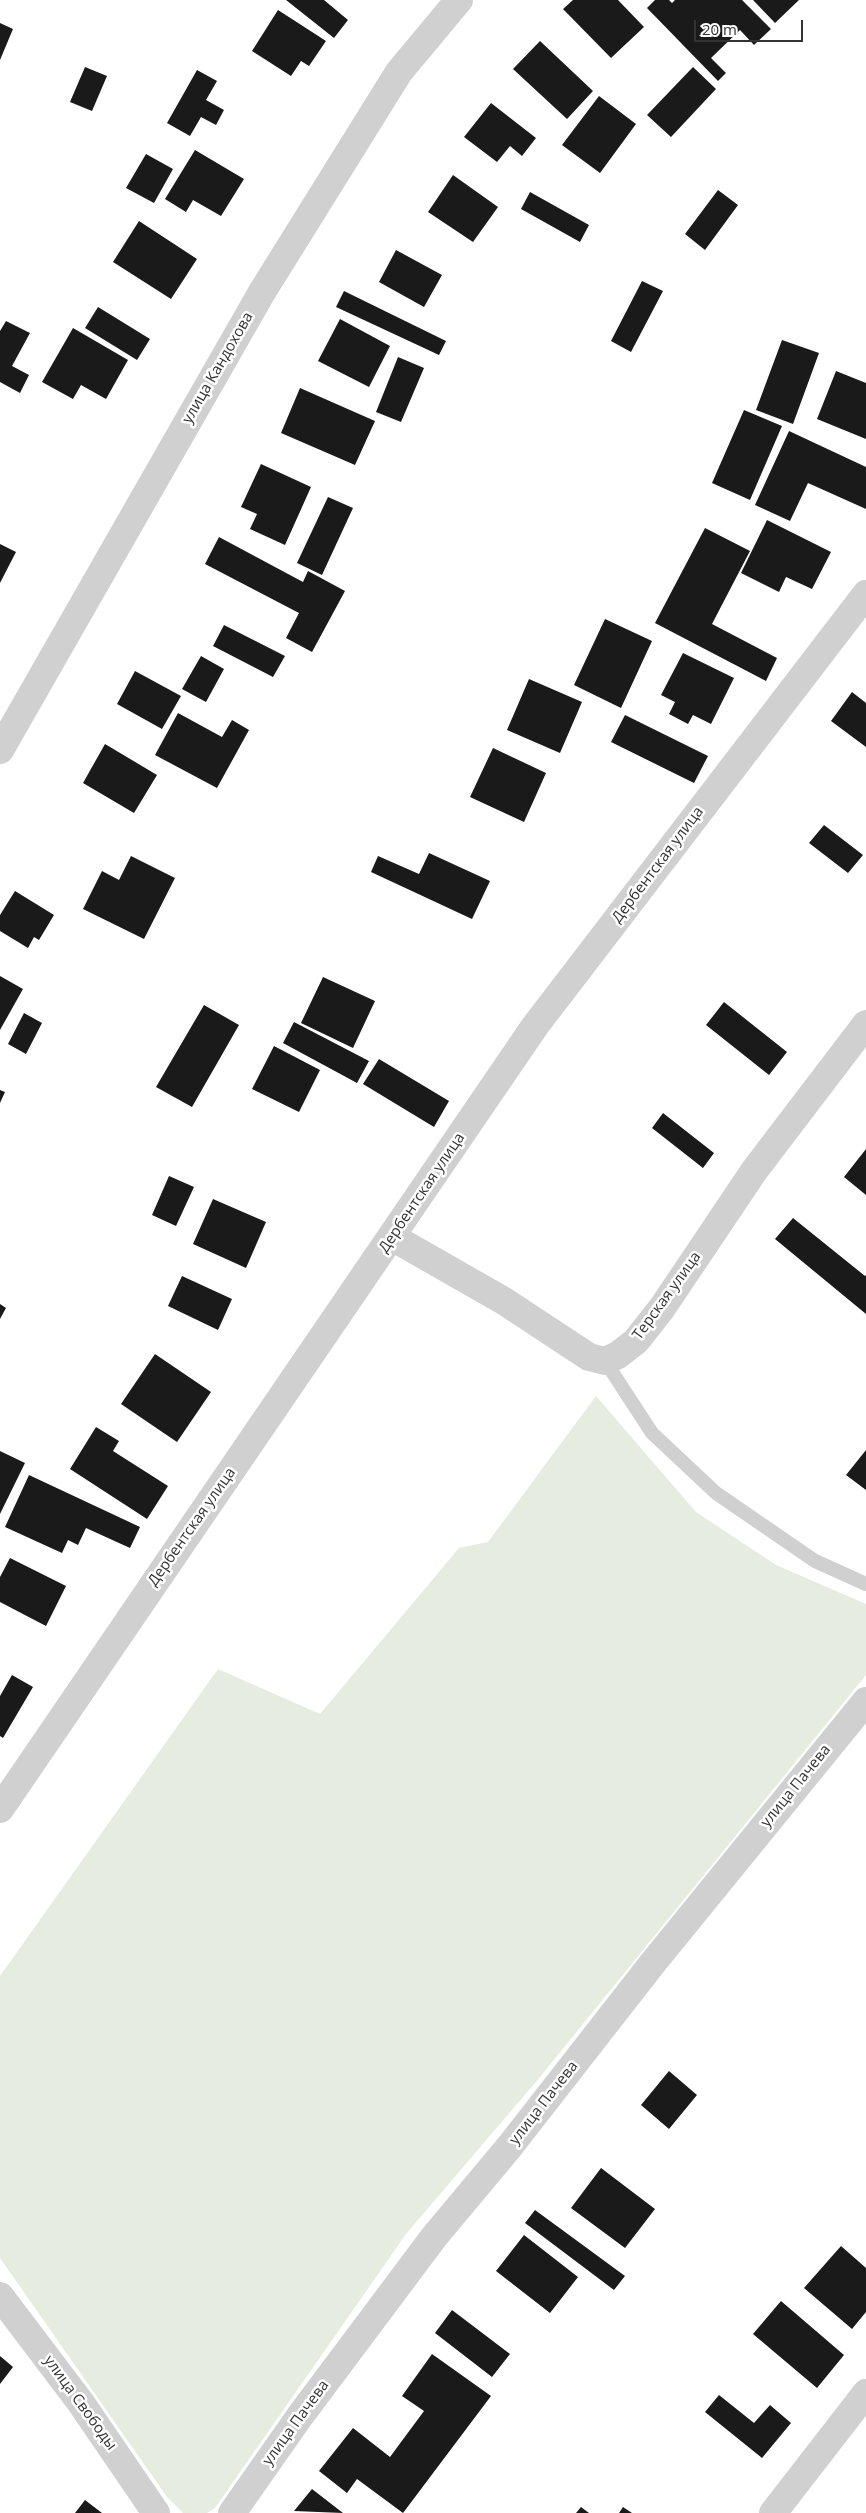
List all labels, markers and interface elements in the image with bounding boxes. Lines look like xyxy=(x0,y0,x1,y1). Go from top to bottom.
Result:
scale bar xyxy=(696,10,805,42)
text: 20 m xyxy=(702,19,737,39)
street label: улица Кандохова xyxy=(179,309,257,427)
street label: Дербентская улица xyxy=(609,803,707,927)
street label: Дербентская улица xyxy=(375,1130,469,1256)
street label: Терская улица xyxy=(629,1248,705,1344)
street label: Дербентская улица xyxy=(144,1464,240,1590)
street label: улица Пачева xyxy=(757,1741,835,1831)
street label: улица Пачева xyxy=(506,2058,582,2148)
street label: улица Свободы xyxy=(40,2352,120,2454)
street label: улица Пачева xyxy=(259,2377,333,2469)

